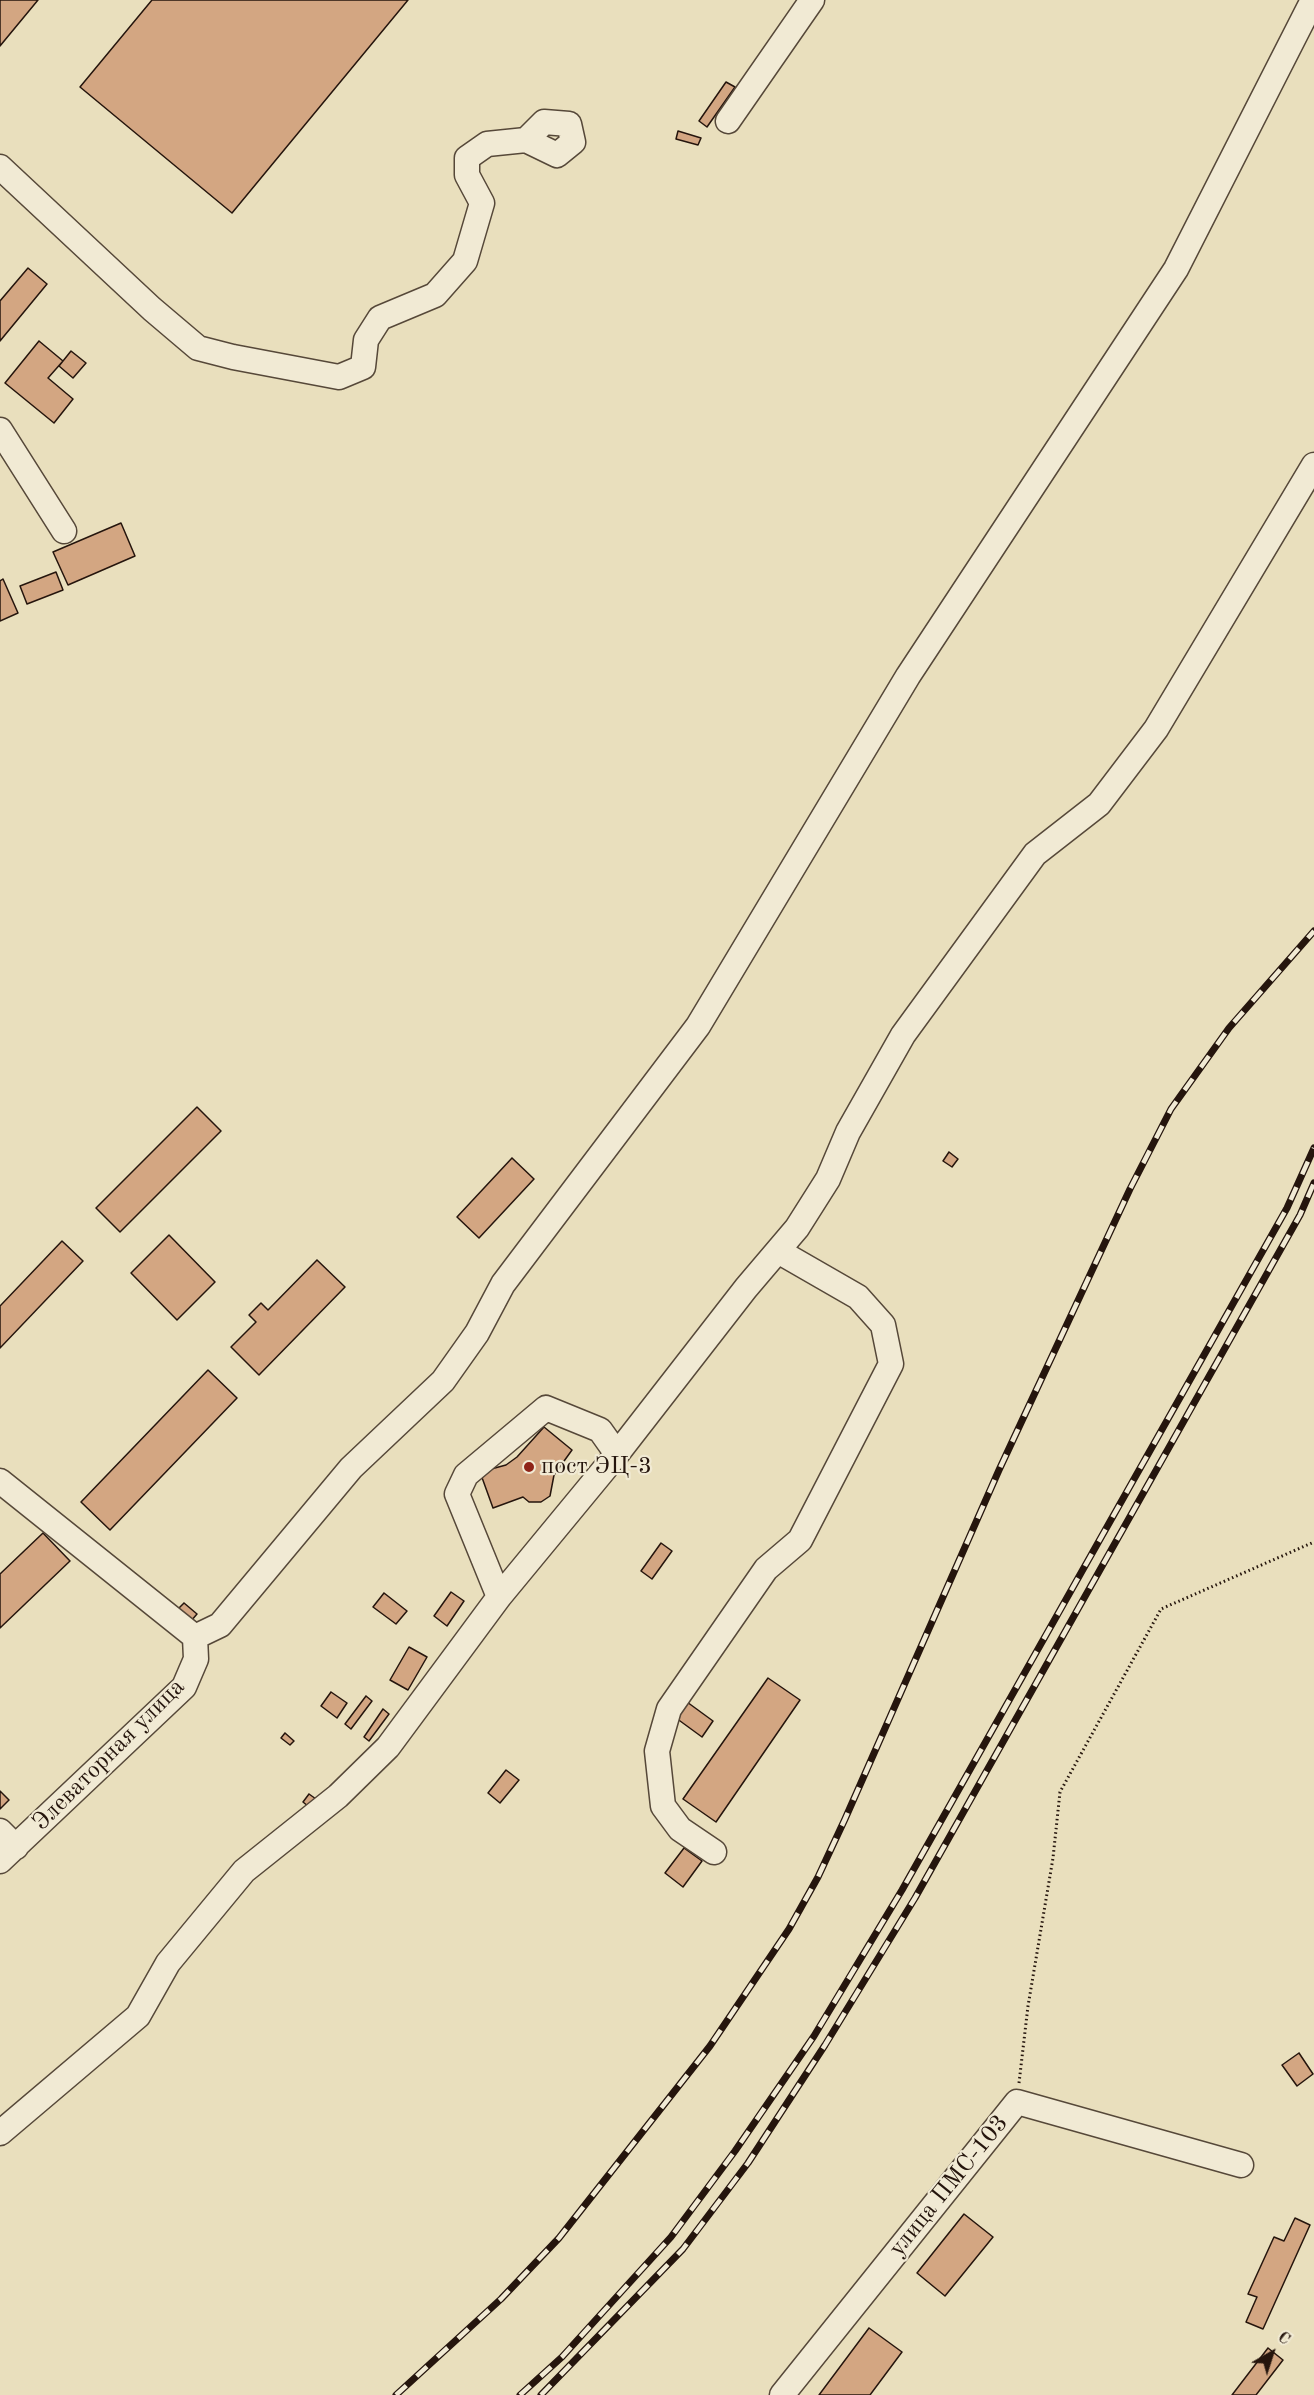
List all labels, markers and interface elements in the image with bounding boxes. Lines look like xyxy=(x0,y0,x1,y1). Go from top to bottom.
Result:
place label: пост ЭЦ-3 xyxy=(541,1453,652,1481)
marker: пост ЭЦ-3 xyxy=(522,1460,536,1474)
street label: Элеваторная улица xyxy=(27,1673,191,1837)
street label: улица ПМС-103 xyxy=(883,2109,1015,2263)
north arrow xyxy=(1242,2323,1302,2383)
text: С xyxy=(1274,2329,1292,2349)

